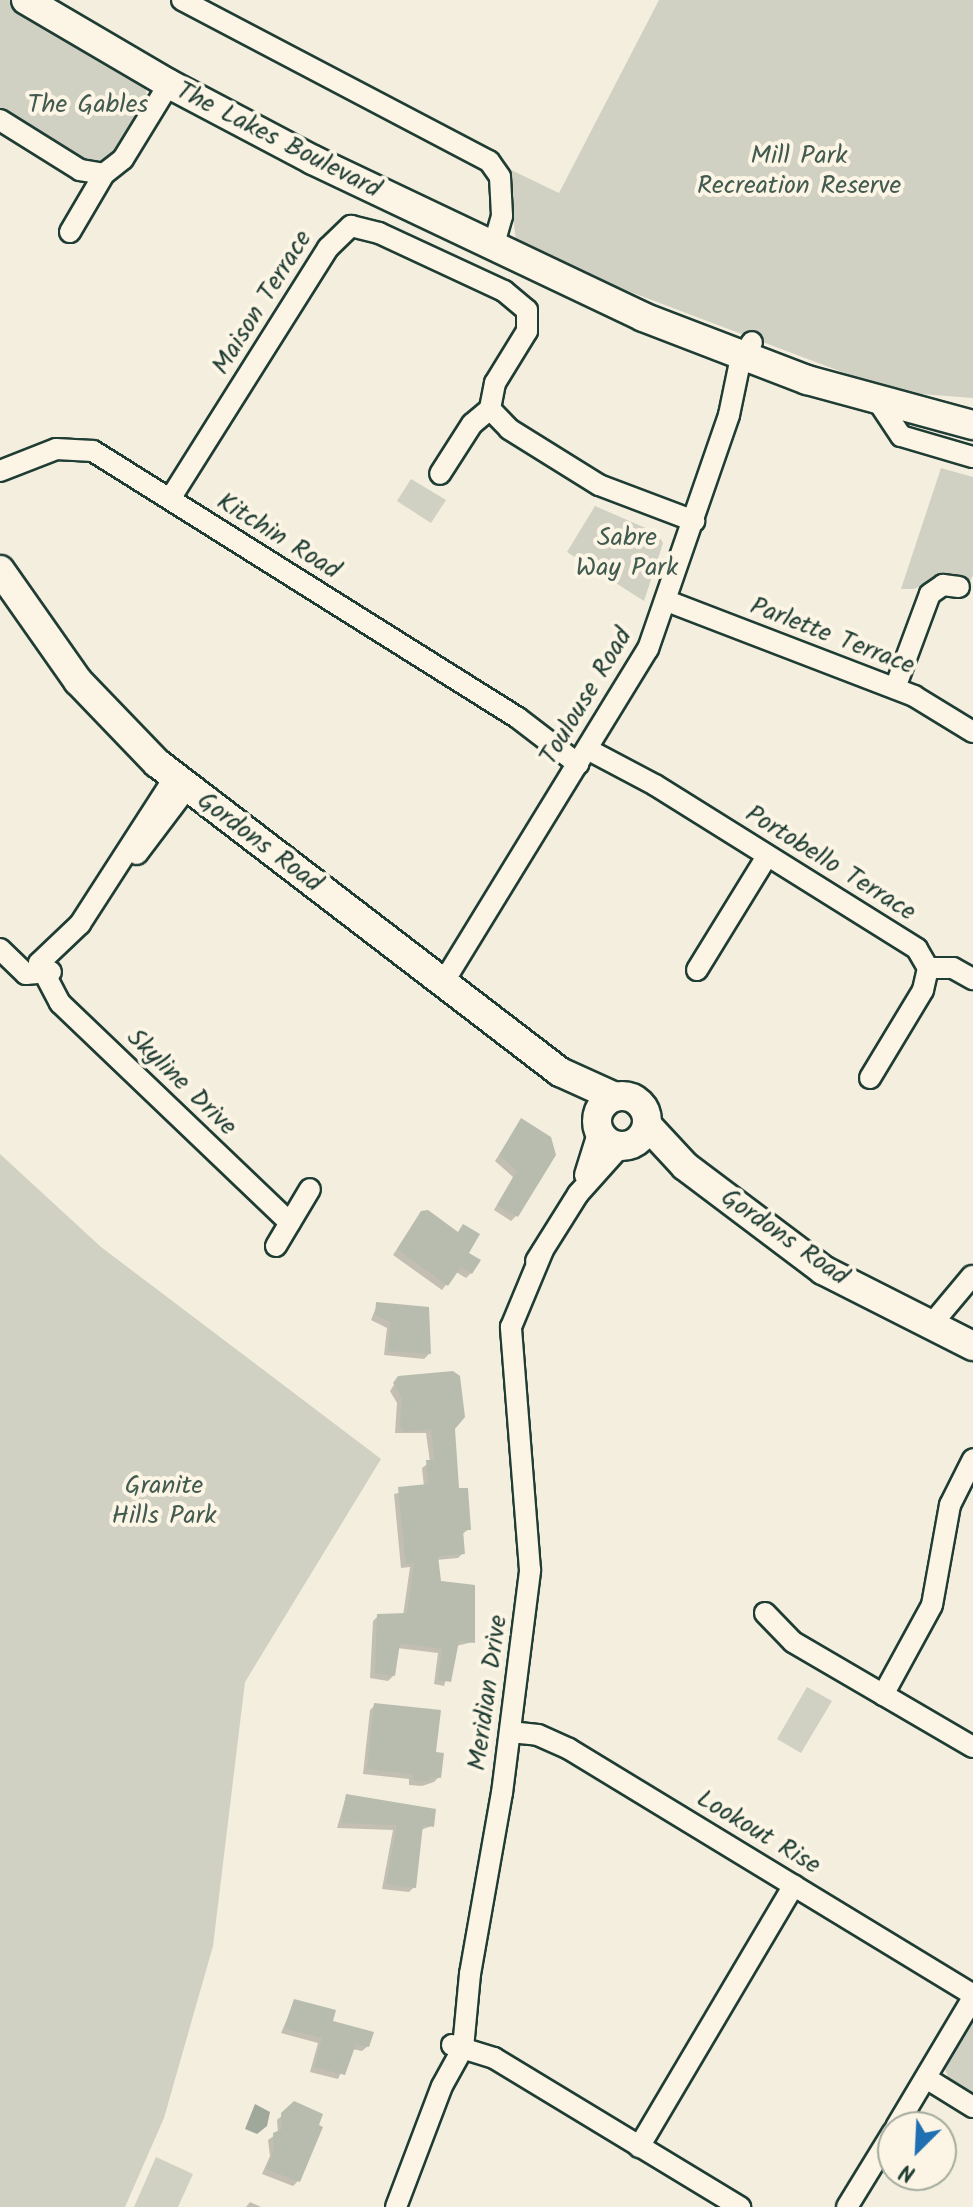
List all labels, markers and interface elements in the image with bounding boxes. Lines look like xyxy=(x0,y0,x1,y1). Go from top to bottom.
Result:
street label: The Lakes Boulevard xyxy=(170,76,386,206)
park label: The Gables xyxy=(28,90,148,122)
park label: Mill Park Recreation Reserve xyxy=(697,141,901,202)
street label: Maison Terrace xyxy=(206,225,320,381)
street label: Kitchin Road xyxy=(210,487,346,587)
park label: Sabre Way Park xyxy=(576,523,678,584)
street label: Parlette Terrace xyxy=(745,591,919,683)
street label: Toulouse Road xyxy=(534,623,640,771)
street label: Gordons Road xyxy=(190,786,328,900)
street label: Portobello Terrace xyxy=(739,799,921,929)
street label: Skyline Drive xyxy=(119,1023,243,1143)
street label: Gordons Road xyxy=(714,1183,854,1293)
park label: Granite Hills Park xyxy=(112,1471,216,1532)
street label: Meridian Drive xyxy=(463,1613,515,1773)
street label: Lookout Rise xyxy=(690,1784,826,1882)
north arrow xyxy=(877,2111,957,2191)
text: N xyxy=(894,2153,921,2190)

